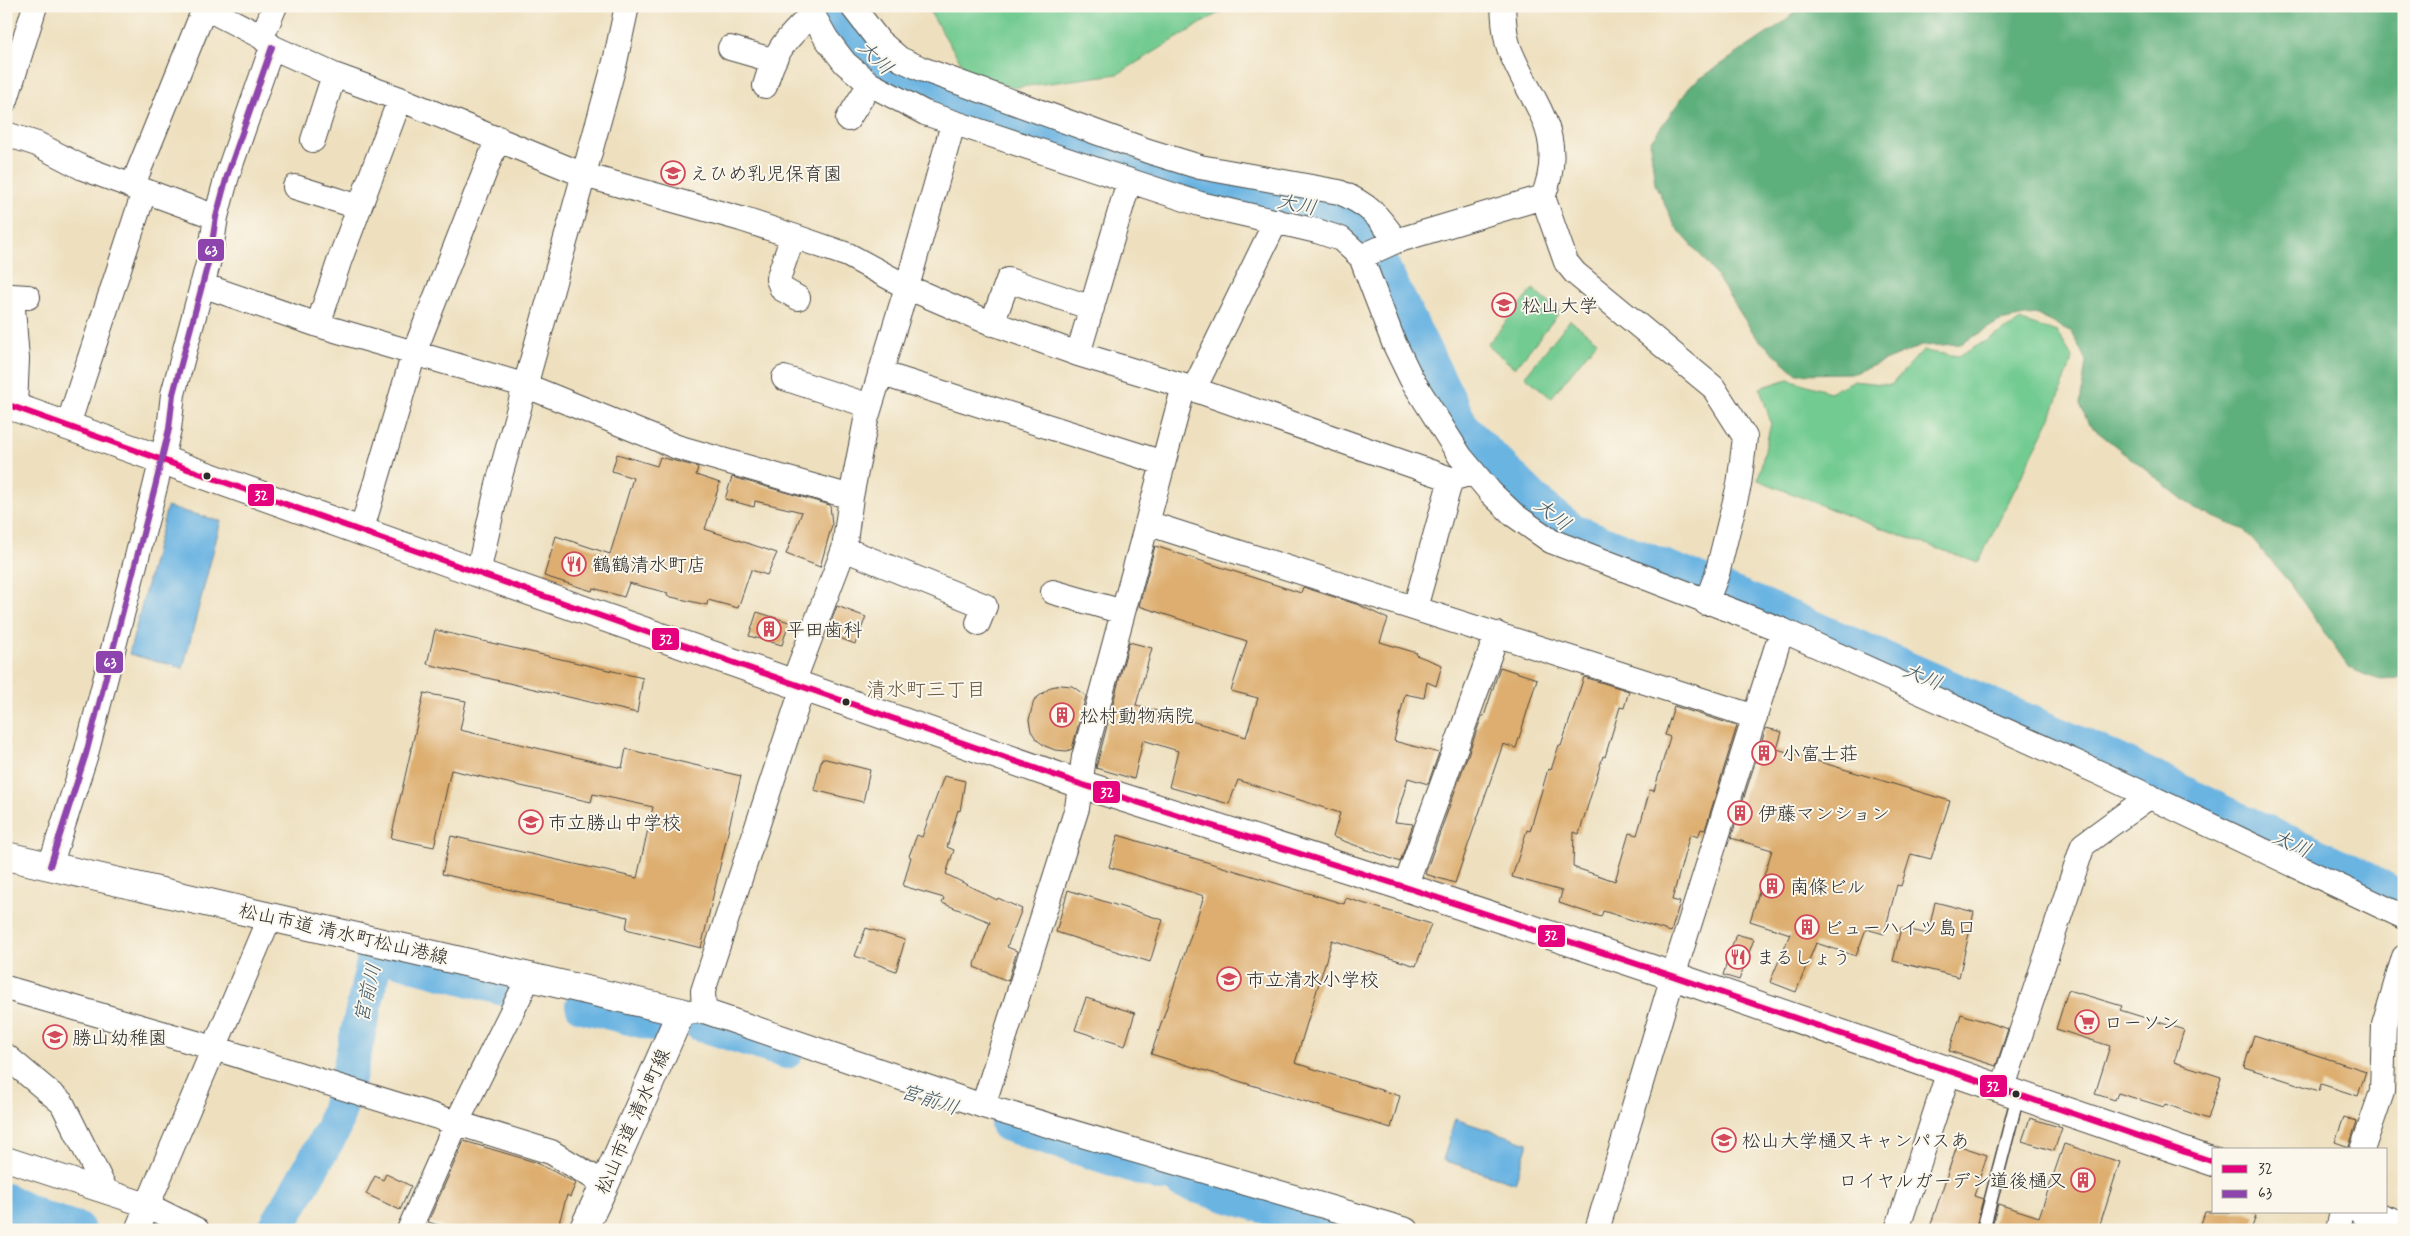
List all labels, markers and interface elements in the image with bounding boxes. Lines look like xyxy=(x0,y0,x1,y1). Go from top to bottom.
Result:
water label: 大川 xyxy=(851,34,899,82)
school or university icon: えひめ乳児保育園 xyxy=(660,160,686,186)
place label: えひめ乳児保育園 xyxy=(690,162,842,187)
water label: 大川 xyxy=(1275,188,1319,223)
line badge: 63 xyxy=(197,238,225,262)
text: 63 xyxy=(204,242,218,260)
school or university icon: 松山大学 xyxy=(1491,292,1517,318)
place label: 松山大学 xyxy=(1522,294,1598,319)
unlabelled marker xyxy=(202,471,212,481)
line badge: 32 xyxy=(247,483,275,507)
text: 32 xyxy=(254,487,268,505)
water label: 大川 xyxy=(1528,492,1576,538)
restaurant icon: 鶴鶴清水町店 xyxy=(561,551,587,577)
place label: 鶴鶴清水町店 xyxy=(592,553,706,578)
building icon: 平田歯科 xyxy=(756,616,782,642)
place label: 平田歯科 xyxy=(786,618,862,643)
line badge: 32 xyxy=(651,627,680,651)
text: 32 xyxy=(659,631,673,649)
line badge: 63 xyxy=(95,650,124,674)
text: 63 xyxy=(103,654,117,672)
water label: 大川 xyxy=(1899,657,1946,698)
district label: 清水町三丁目 xyxy=(866,677,986,704)
unlabelled marker xyxy=(841,697,851,707)
building icon: 松村動物病院 xyxy=(1049,702,1075,728)
place label: 松村動物病院 xyxy=(1080,704,1194,729)
building icon: 小富士荘 xyxy=(1751,740,1777,766)
place label: 小富士荘 xyxy=(1782,742,1858,767)
line badge: 32 xyxy=(1092,780,1121,804)
text: 32 xyxy=(1100,784,1114,802)
building icon: 伊藤マンション xyxy=(1727,800,1753,826)
place label: 伊藤マンション xyxy=(1758,802,1890,827)
school or university icon: 市立勝山中学校 xyxy=(518,809,544,835)
place label: 市立勝山中学校 xyxy=(548,811,681,836)
water label: 大川 xyxy=(2268,824,2315,865)
building icon: 南條ビル xyxy=(1759,873,1785,899)
place label: 南條ビル xyxy=(1790,875,1866,900)
street label: 松山市道 清水町松山港線 xyxy=(237,898,451,971)
building icon: ビューハイツ島口 xyxy=(1794,914,1820,940)
place label: ビューハイツ島口 xyxy=(1824,916,1976,941)
line badge: 32 xyxy=(1537,924,1566,948)
text: 32 xyxy=(1544,927,1558,945)
restaurant icon: まるしょう xyxy=(1725,944,1751,970)
place label: まるしょう xyxy=(1756,946,1851,971)
water label: 宮前川 xyxy=(349,961,388,1026)
school or university icon: 市立清水小学校 xyxy=(1216,966,1242,992)
place label: 市立清水小学校 xyxy=(1246,968,1379,993)
supermarket icon: ローソン xyxy=(2074,1009,2100,1035)
place label: ローソン xyxy=(2104,1011,2180,1036)
school or university icon: 勝山幼稚園 xyxy=(42,1024,68,1050)
place label: 勝山幼稚園 xyxy=(72,1026,167,1051)
street label: 松山市道 清水町線 xyxy=(590,1045,677,1198)
line badge: 32 xyxy=(1979,1074,2008,1098)
water label: 宮前川 xyxy=(897,1078,962,1123)
text: 32 xyxy=(1986,1078,2000,1096)
unlabelled marker xyxy=(2011,1089,2021,1099)
school or university icon: 松山大学樋又キャンパスあ xyxy=(1711,1127,1737,1153)
place label: 松山大学樋又キャンパスあ xyxy=(1742,1129,1969,1154)
legend xyxy=(2212,1148,2388,1214)
text: 32 xyxy=(2258,1160,2273,1180)
building icon: ロイヤルガーデン道後樋又 xyxy=(2070,1167,2096,1193)
place label: ロイヤルガーデン道後樋又 xyxy=(1838,1169,2066,1194)
text: 63 xyxy=(2258,1184,2272,1204)

